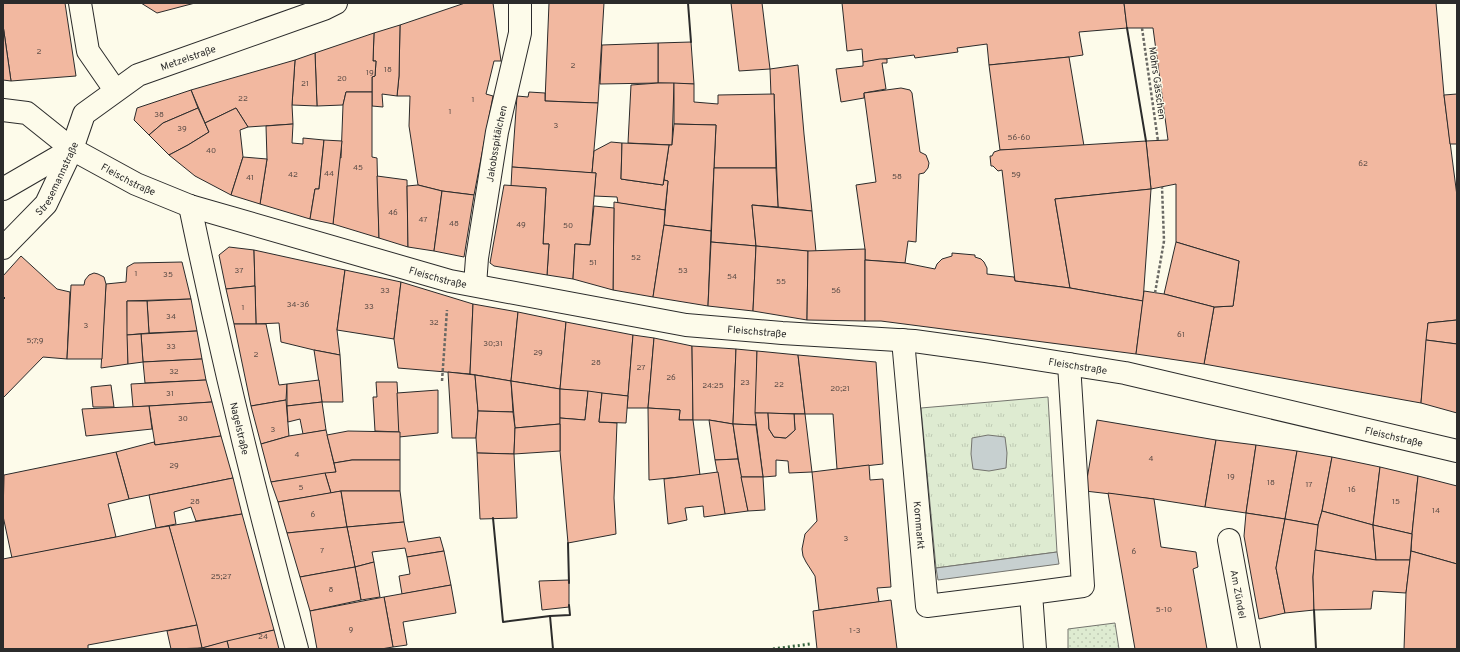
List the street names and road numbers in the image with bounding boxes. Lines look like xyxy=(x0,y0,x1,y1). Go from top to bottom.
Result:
street label: Metzelstraße xyxy=(159,43,218,74)
street label: Mohrs Gässchen xyxy=(1145,46,1168,121)
street label: Jakobsspitälchen xyxy=(484,104,511,183)
street label: Stresemannstraße xyxy=(33,140,82,219)
street label: Fleischstraße xyxy=(98,161,157,199)
street label: Fleischstraße xyxy=(407,264,468,292)
street label: Fleischstraße xyxy=(727,323,787,341)
street label: Fleischstraße xyxy=(1047,356,1108,378)
street label: Nagelstraße xyxy=(226,401,251,456)
street label: Fleischstraße xyxy=(1363,425,1424,451)
street label: Kornmarkt xyxy=(910,501,927,550)
street label: Am Zündel xyxy=(1227,569,1248,620)

